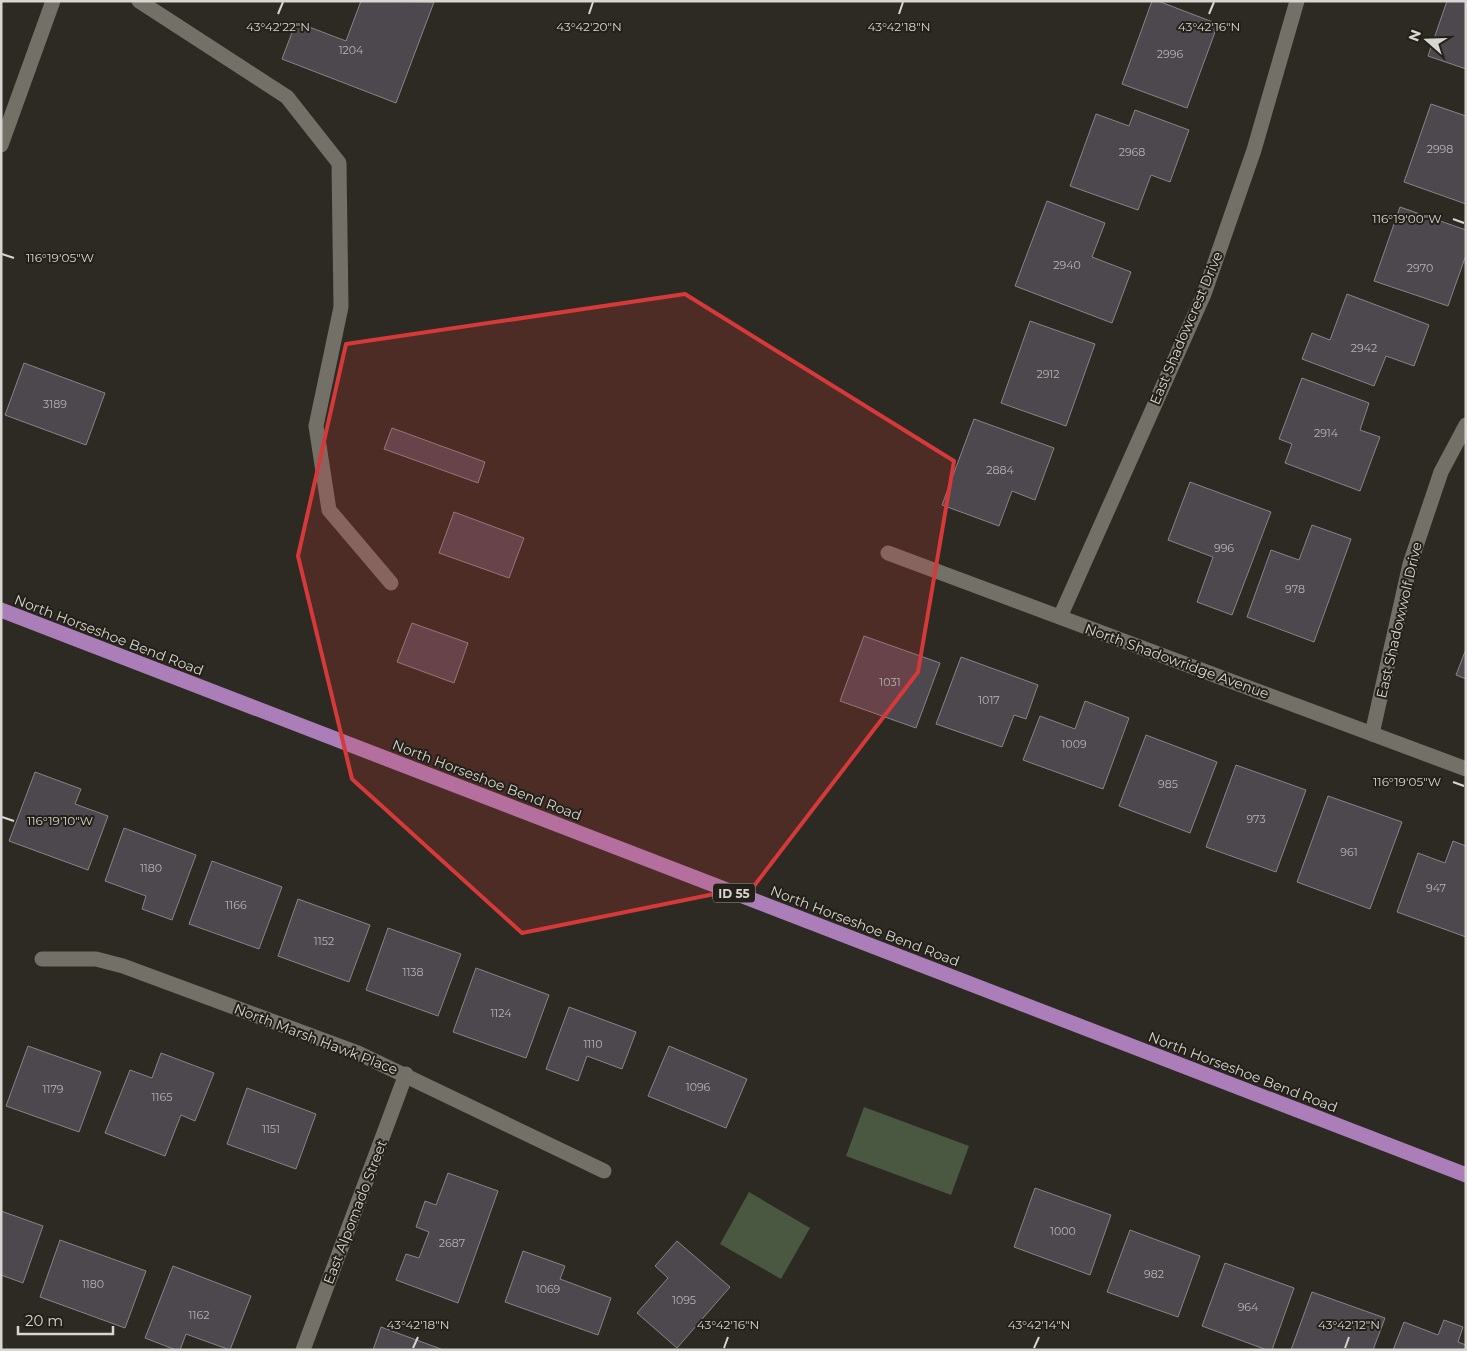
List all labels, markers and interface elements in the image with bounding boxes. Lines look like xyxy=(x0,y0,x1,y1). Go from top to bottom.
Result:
north arrow xyxy=(1402,15,1452,65)
text: 43°42'22"N xyxy=(246,19,310,34)
text: 43°42'20"N xyxy=(556,19,622,34)
text: 43°42'18"N xyxy=(868,19,930,34)
text: 43°42'16"N xyxy=(1178,19,1240,34)
text: N xyxy=(1404,27,1425,44)
house number: 1204 xyxy=(339,43,364,57)
house number: 2996 xyxy=(1157,47,1183,61)
house number: 2998 xyxy=(1427,142,1453,156)
house number: 2968 xyxy=(1119,145,1145,159)
text: 116°19'00"W xyxy=(1372,211,1442,226)
street label: East Shadowcrest Drive xyxy=(1146,249,1226,407)
text: 116°19'05"W xyxy=(26,250,94,265)
house number: 2940 xyxy=(1053,258,1081,272)
house number: 2970 xyxy=(1407,261,1433,275)
house number: 2942 xyxy=(1351,341,1377,355)
house number: 2912 xyxy=(1036,367,1060,381)
house number: 3189 xyxy=(43,397,67,411)
house number: 2914 xyxy=(1314,426,1339,440)
house number: 2884 xyxy=(986,463,1015,477)
street label: East Shadowwolf Drive xyxy=(1372,540,1426,700)
house number: 996 xyxy=(1214,541,1234,555)
house number: 978 xyxy=(1285,582,1305,596)
street label: North Horseshoe Bend Road xyxy=(12,591,206,679)
street label: North Shadowridge Avenue xyxy=(1082,619,1272,703)
house number: 1031 xyxy=(879,675,901,689)
house number: 1017 xyxy=(978,693,1000,707)
street label: North Horseshoe Bend Road xyxy=(390,736,584,824)
house number: 1009 xyxy=(1061,737,1087,751)
text: 116°19'05"W xyxy=(1373,774,1441,789)
house number: 985 xyxy=(1158,777,1178,791)
house number: 973 xyxy=(1246,812,1266,826)
text: 116°19'10"W xyxy=(27,813,93,828)
house number: 961 xyxy=(1340,845,1358,859)
house number: 1180 xyxy=(140,861,162,875)
house number: 947 xyxy=(1426,881,1446,895)
street label: North Horseshoe Bend Road xyxy=(768,882,962,970)
road number: ID 55 xyxy=(713,884,755,902)
house number: 1166 xyxy=(225,898,247,912)
house number: 1152 xyxy=(314,934,334,948)
house number: 1138 xyxy=(402,965,424,979)
street label: North Marsh Hawk Place xyxy=(231,999,401,1079)
house number: 1124 xyxy=(490,1006,512,1020)
street label: North Horseshoe Bend Road xyxy=(1146,1028,1340,1116)
house number: 1110 xyxy=(583,1037,603,1051)
house number: 1096 xyxy=(686,1080,711,1094)
house number: 1179 xyxy=(42,1082,64,1096)
house number: 1165 xyxy=(152,1090,172,1104)
house number: 1151 xyxy=(262,1122,280,1136)
street label: East Alpomado Street xyxy=(319,1137,391,1287)
house number: 1000 xyxy=(1050,1224,1076,1238)
house number: 2687 xyxy=(439,1236,465,1250)
house number: 982 xyxy=(1144,1267,1164,1281)
house number: 1180 xyxy=(82,1277,104,1291)
house number: 1069 xyxy=(536,1282,561,1296)
house number: 1095 xyxy=(672,1293,696,1307)
house number: 964 xyxy=(1238,1300,1259,1314)
scale bar xyxy=(18,1304,112,1336)
house number: 1162 xyxy=(189,1308,209,1322)
text: 20 m xyxy=(25,1311,63,1330)
text: 43°42'18"N xyxy=(387,1317,449,1332)
text: 43°42'16"N xyxy=(697,1317,759,1332)
text: 43°42'14"N xyxy=(1008,1317,1070,1332)
text: 43°42'12"N xyxy=(1318,1317,1380,1332)

